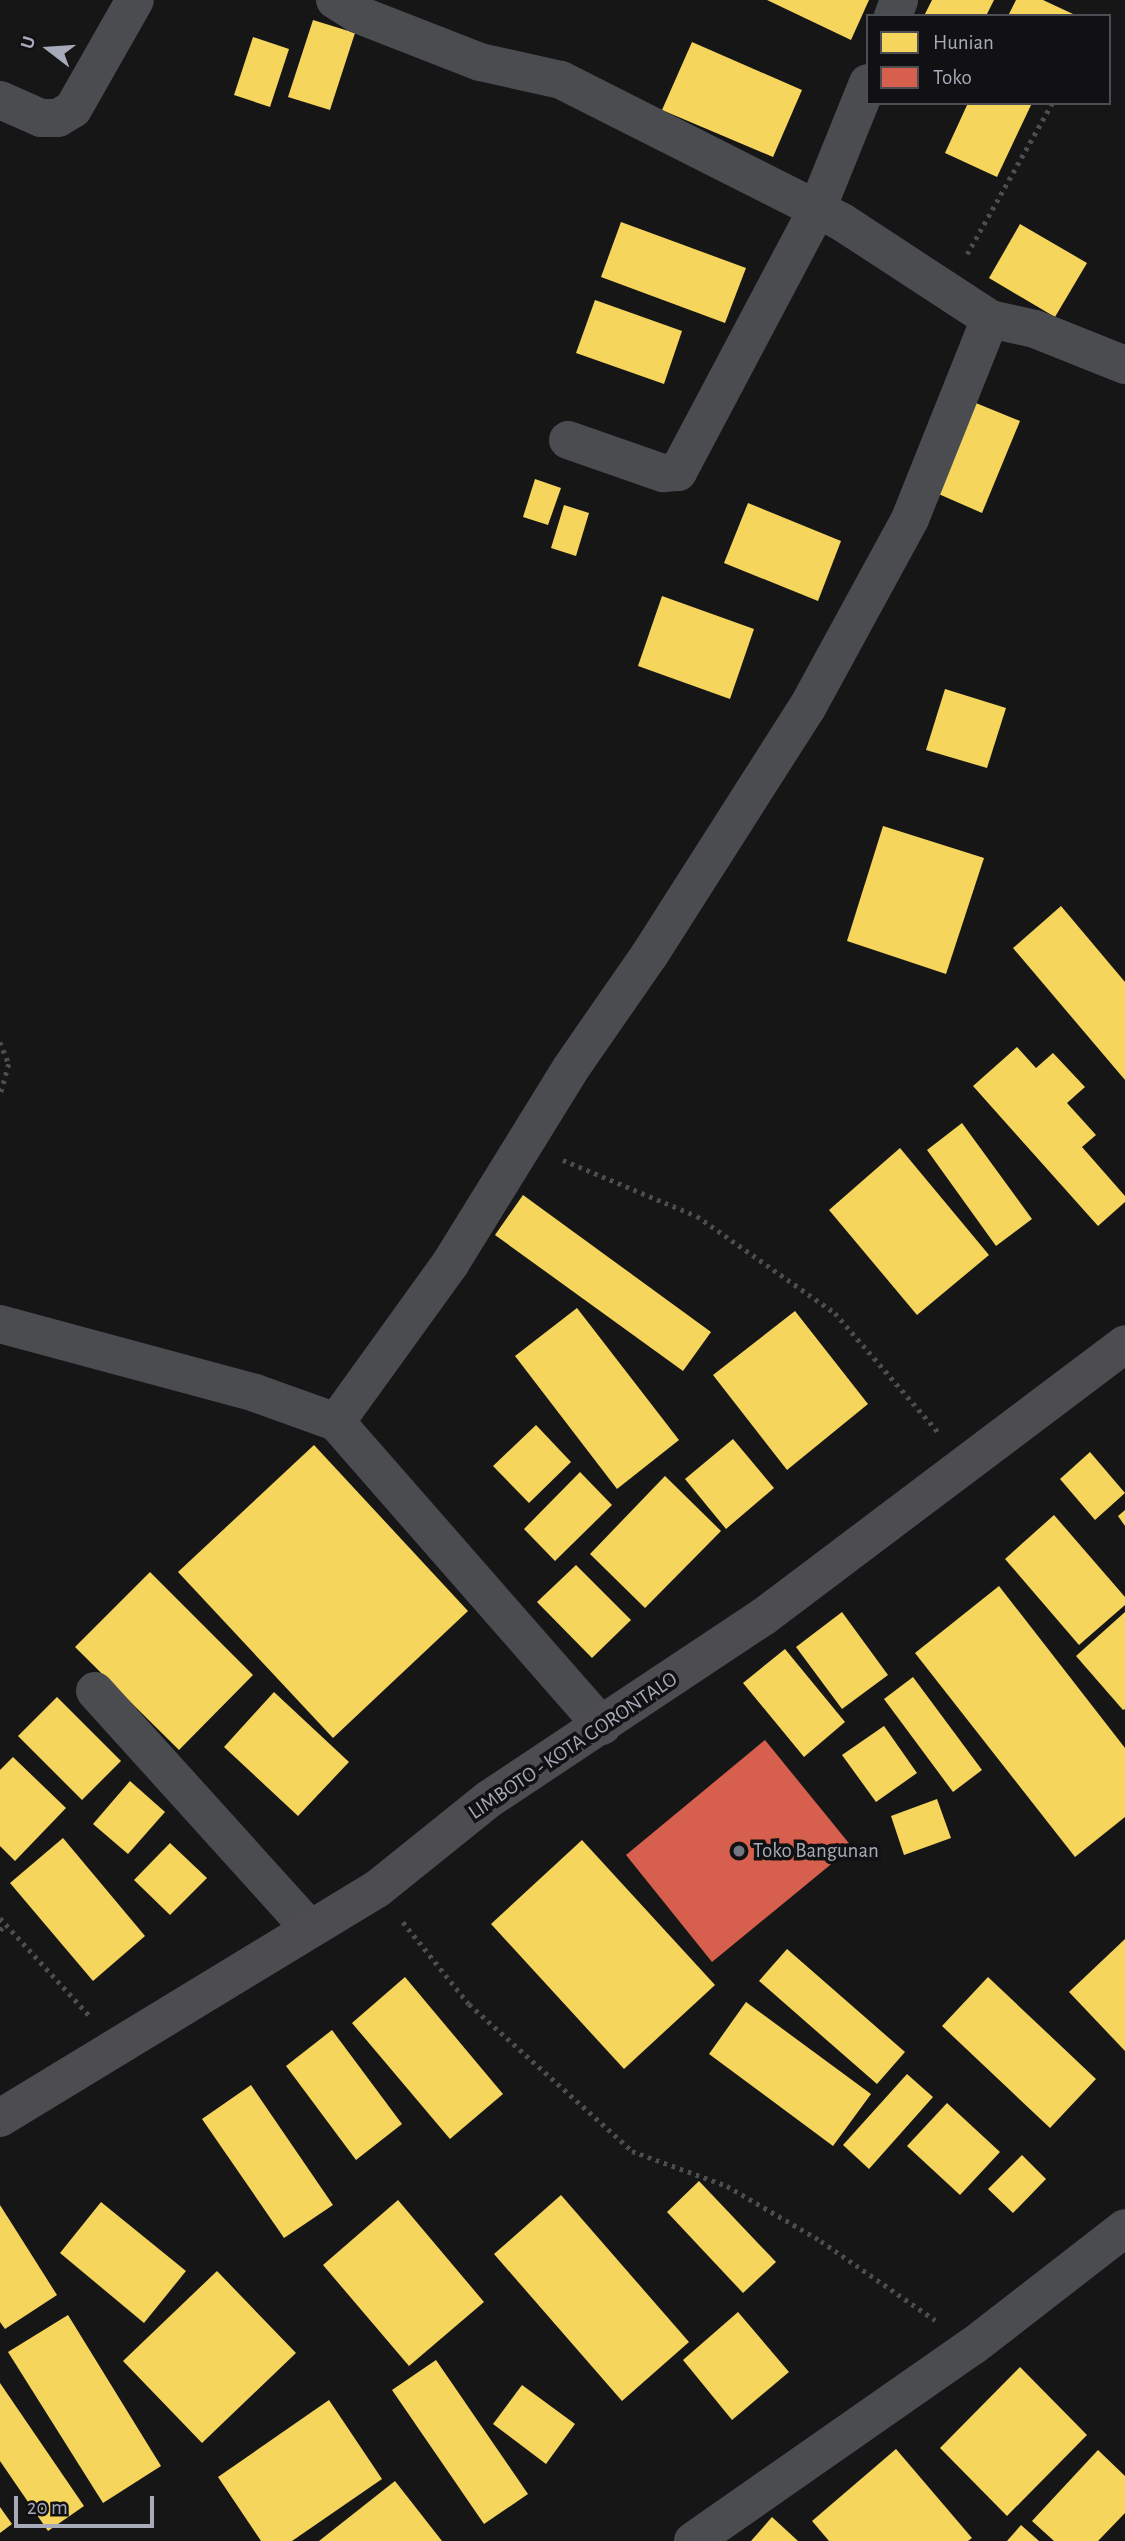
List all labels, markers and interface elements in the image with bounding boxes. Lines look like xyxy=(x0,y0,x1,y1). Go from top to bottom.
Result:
north arrow xyxy=(14,14,84,84)
legend xyxy=(866,14,1111,105)
text: Hunian xyxy=(933,32,994,53)
text: U xyxy=(18,34,39,51)
text: Toko xyxy=(933,67,972,88)
street label: LIMBOTO - KOTA GORONTALO xyxy=(464,1667,682,1825)
place label: Toko Bangunan xyxy=(753,1838,879,1864)
marker: Toko Bangunan xyxy=(731,1843,747,1859)
scale bar xyxy=(18,2482,158,2526)
text: 20 m xyxy=(27,2497,68,2518)

